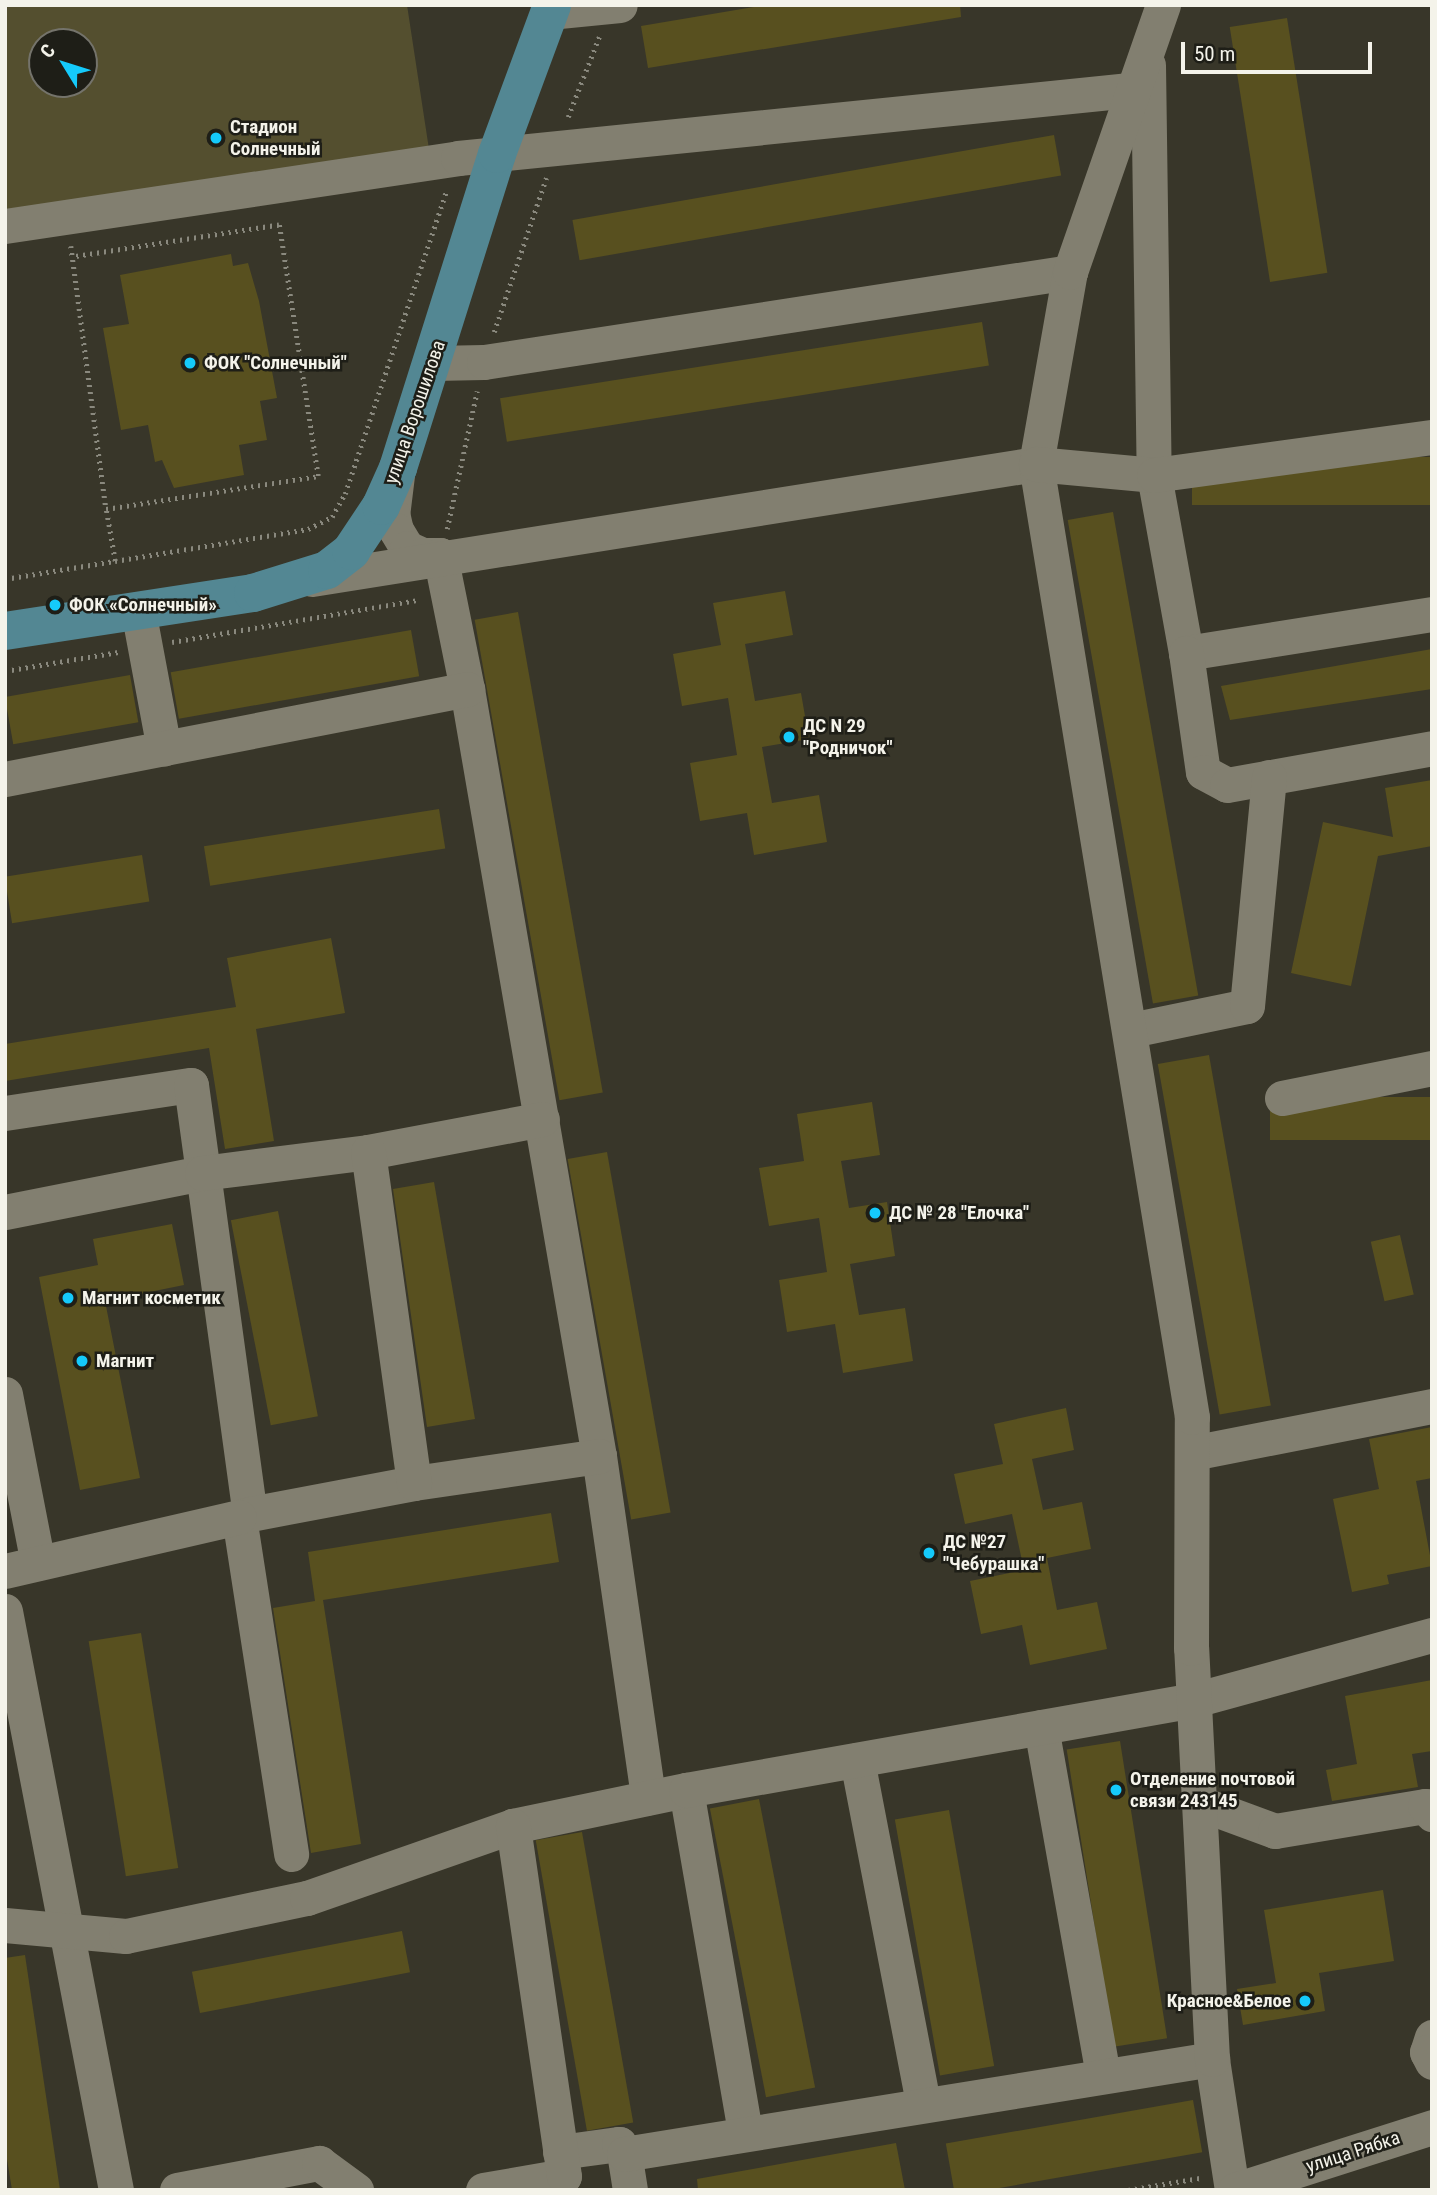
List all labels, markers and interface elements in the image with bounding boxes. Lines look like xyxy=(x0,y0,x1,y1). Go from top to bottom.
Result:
north arrow xyxy=(28,28,98,98)
scale bar xyxy=(1185,28,1376,72)
text: С xyxy=(35,40,60,62)
text: 50 m xyxy=(1194,42,1235,66)
place label: Стадион Солнечный xyxy=(230,116,320,160)
marker: Стадион Солнечный xyxy=(208,130,224,146)
street label: улица Ворошилова xyxy=(380,337,450,487)
place label: ФОК "Солнечный" xyxy=(204,352,347,374)
marker: ФОК "Солнечный" xyxy=(182,355,198,371)
place label: ФОК «Солнечный» xyxy=(69,594,217,616)
marker: ФОК «Солнечный» xyxy=(47,597,63,613)
place label: ДС N 29 "Родничок" xyxy=(803,715,893,759)
marker: ДС N 29 "Родничок" xyxy=(781,729,797,745)
place label: ДС № 28 "Елочка" xyxy=(889,1202,1029,1224)
marker: ДС № 28 "Елочка" xyxy=(867,1205,883,1221)
place label: Магнит косметик xyxy=(82,1287,221,1309)
marker: Магнит косметик xyxy=(60,1290,76,1306)
place label: Магнит xyxy=(96,1350,154,1372)
marker: Магнит xyxy=(74,1353,90,1369)
place label: ДС №27 "Чебурашка" xyxy=(943,1531,1044,1575)
marker: ДС №27 "Чебурашка" xyxy=(921,1545,937,1561)
place label: Отделение почтовой связи 243145 xyxy=(1130,1768,1295,1812)
marker: Отделение почтовой связи 243145 xyxy=(1108,1782,1124,1798)
place label: Красное&Белое xyxy=(1167,1990,1291,2012)
marker: Красное&Белое xyxy=(1297,1993,1313,2009)
street label: улица Рябка xyxy=(1303,2126,1403,2178)

